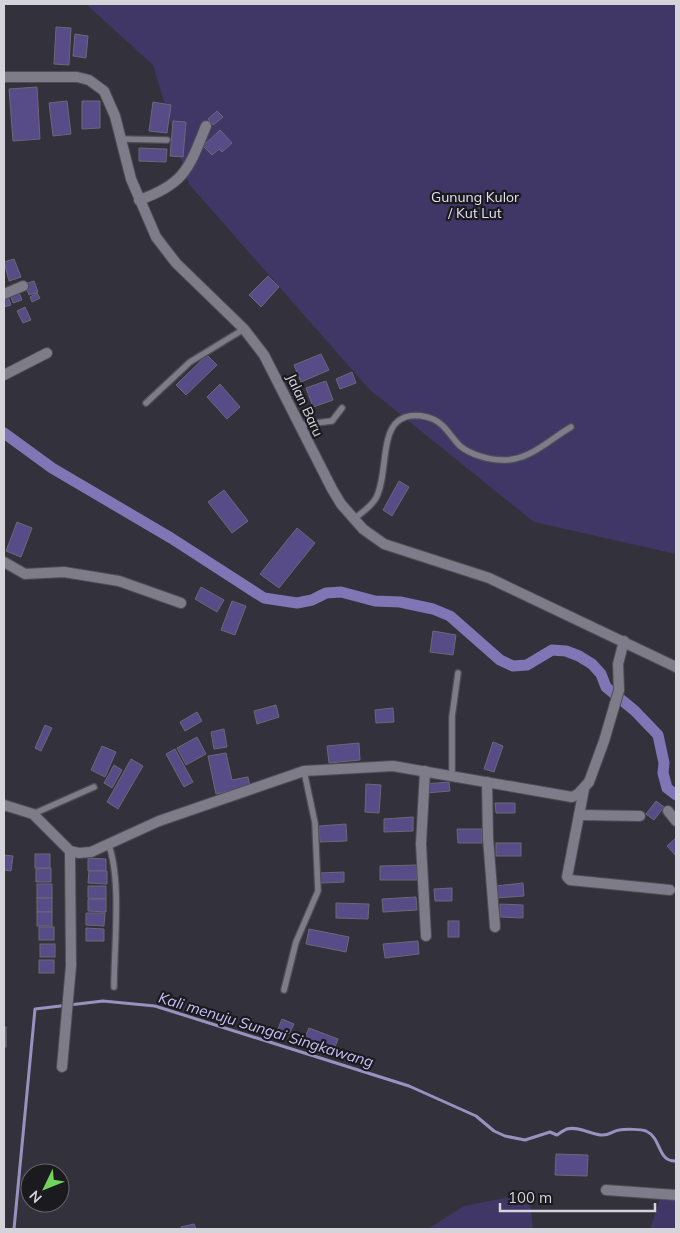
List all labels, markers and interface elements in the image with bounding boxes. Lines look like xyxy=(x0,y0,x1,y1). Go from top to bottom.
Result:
park label: Gunung Kulor / Kut Lut xyxy=(431,188,520,222)
street label: Jalan Baru xyxy=(283,371,327,439)
water label: Kali menuju Sungai Singkawang xyxy=(156,988,376,1071)
north arrow xyxy=(20,1163,70,1213)
scale bar xyxy=(500,1180,655,1212)
text: N xyxy=(25,1187,46,1207)
text: 100 m xyxy=(508,1188,552,1207)

